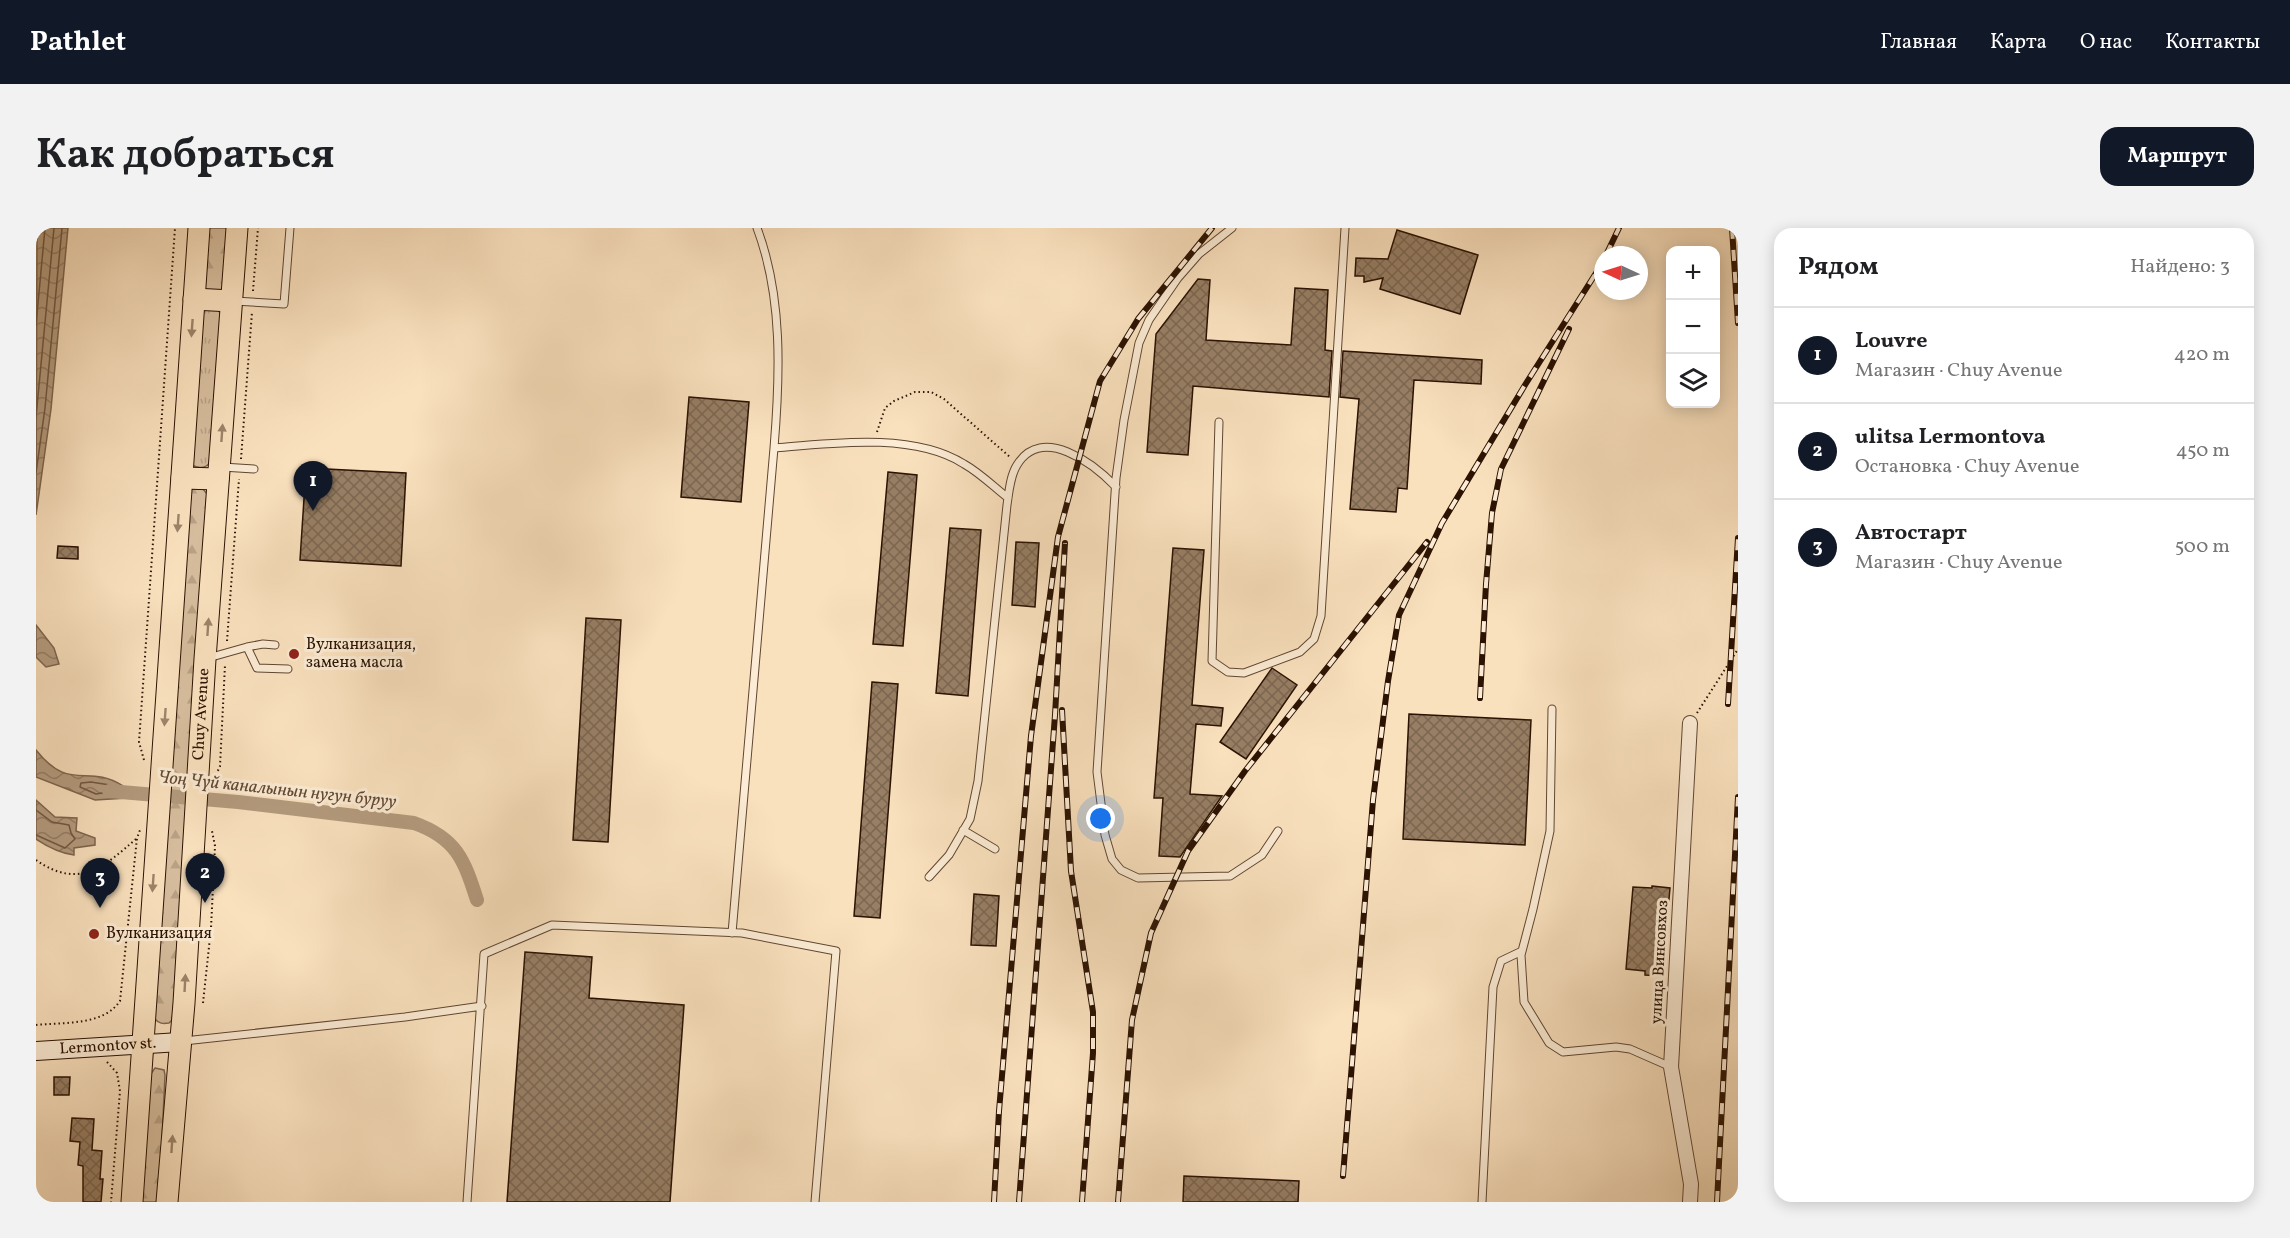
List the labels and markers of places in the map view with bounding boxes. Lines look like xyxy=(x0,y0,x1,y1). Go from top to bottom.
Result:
pin: 1 xyxy=(294,462,332,511)
place label: Вулканизация, замена масла xyxy=(306,634,416,674)
marker: Вулканизация, замена масла xyxy=(287,647,301,661)
pin: 2 xyxy=(186,854,224,903)
pin: 3 xyxy=(80,858,120,908)
place label: Вулканизация xyxy=(106,923,212,945)
marker: Вулканизация xyxy=(87,927,101,941)

